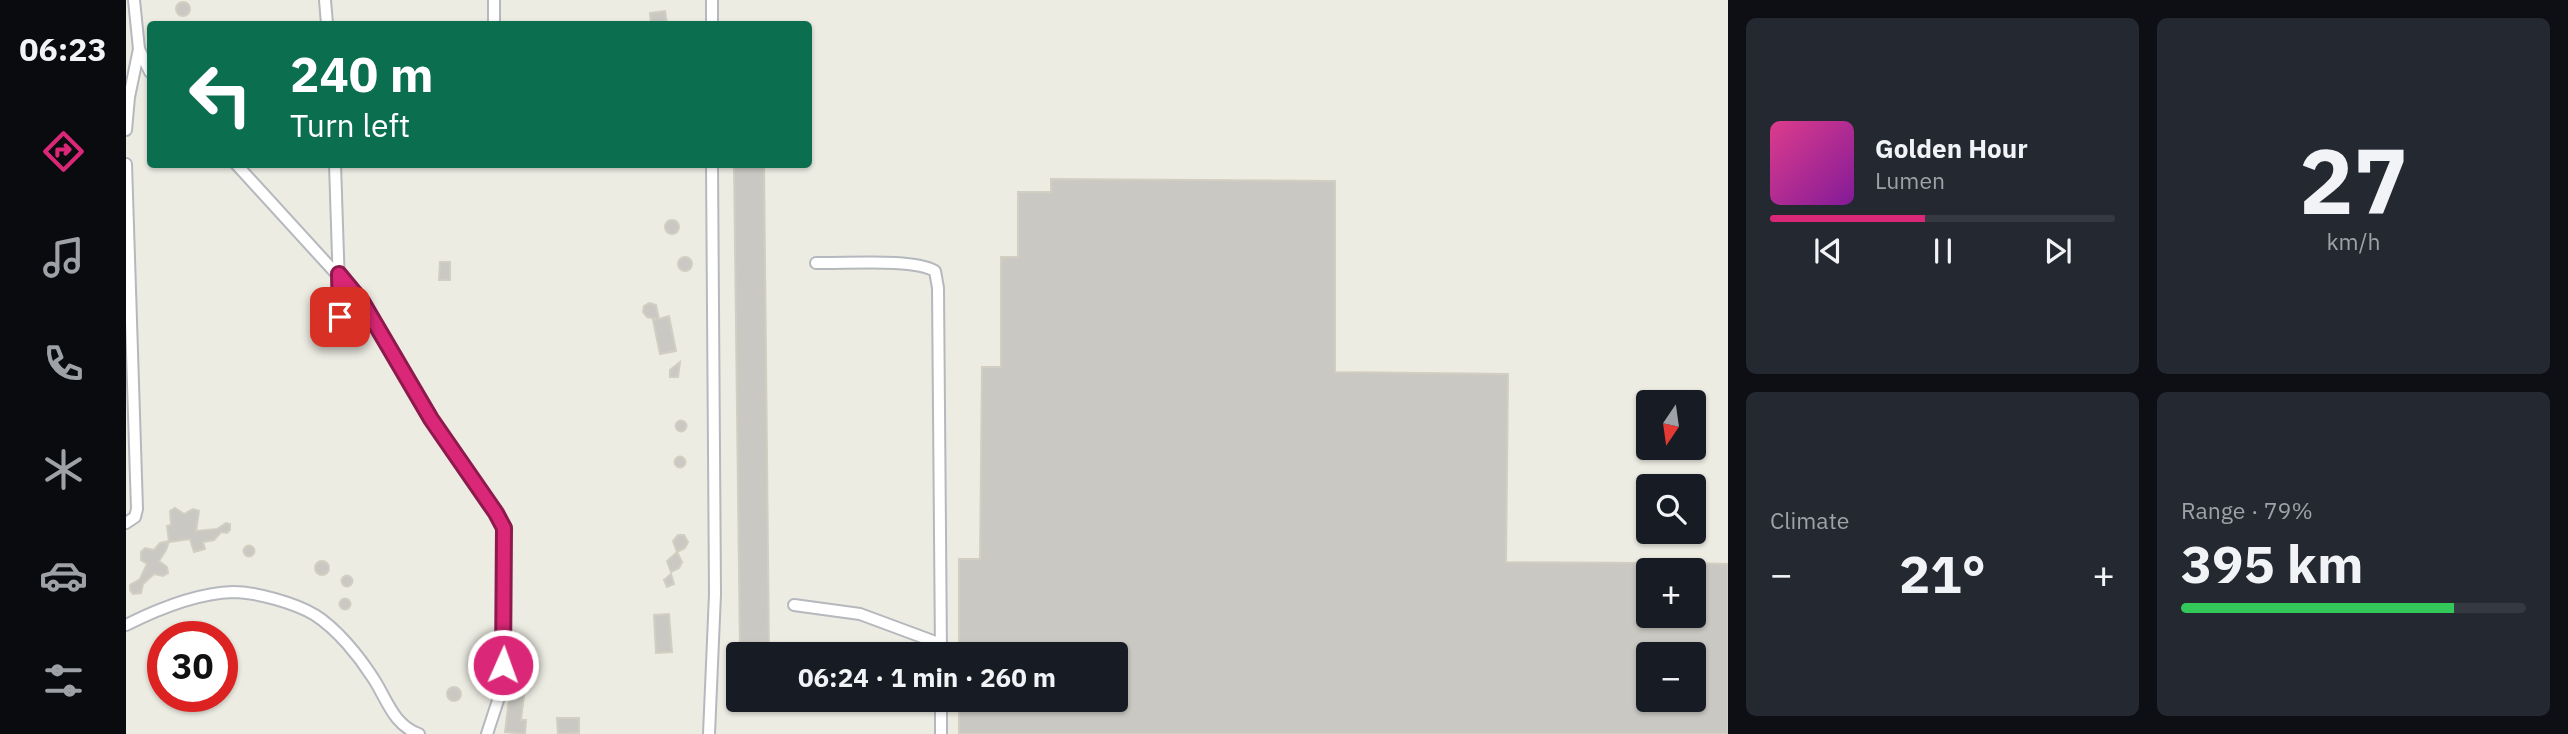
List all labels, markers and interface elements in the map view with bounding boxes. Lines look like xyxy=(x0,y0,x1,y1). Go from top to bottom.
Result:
text: 06:23 xyxy=(19,28,107,70)
text: 240 m xyxy=(290,42,434,105)
icon: left xyxy=(175,49,266,140)
text: Turn left xyxy=(290,104,410,146)
text: 27 xyxy=(2299,121,2408,239)
icon: directions xyxy=(39,127,88,176)
text: Golden Hour xyxy=(1875,131,2028,165)
text: Lumen xyxy=(1875,165,1945,195)
text: km/h xyxy=(2326,226,2381,256)
icon: previous xyxy=(1809,232,1847,270)
icon: pause xyxy=(1924,232,1962,270)
icon: next xyxy=(2039,232,2077,270)
icon: music xyxy=(39,233,88,282)
pin xyxy=(310,287,370,347)
icon: arrive xyxy=(321,298,359,336)
icon: phone xyxy=(39,339,88,388)
north arrow xyxy=(1636,390,1706,460)
map controls xyxy=(1636,390,1706,712)
icon: climate xyxy=(39,445,88,494)
button: search xyxy=(1636,474,1706,544)
text: Range · 79% xyxy=(2181,495,2313,525)
text: Climate xyxy=(1770,505,1849,535)
text: 395 km xyxy=(2181,530,2363,597)
text: 21° xyxy=(1899,540,1986,607)
text: − xyxy=(1770,549,1793,598)
text: + xyxy=(2092,549,2115,598)
icon: car xyxy=(39,551,88,600)
button: + xyxy=(1636,558,1706,628)
speed limit sign: 30 xyxy=(147,621,238,712)
position arrow xyxy=(466,628,540,702)
button: − xyxy=(1636,642,1706,712)
icon: filters xyxy=(39,656,88,705)
text: 06:24 · 1 min · 260 m xyxy=(798,660,1056,694)

